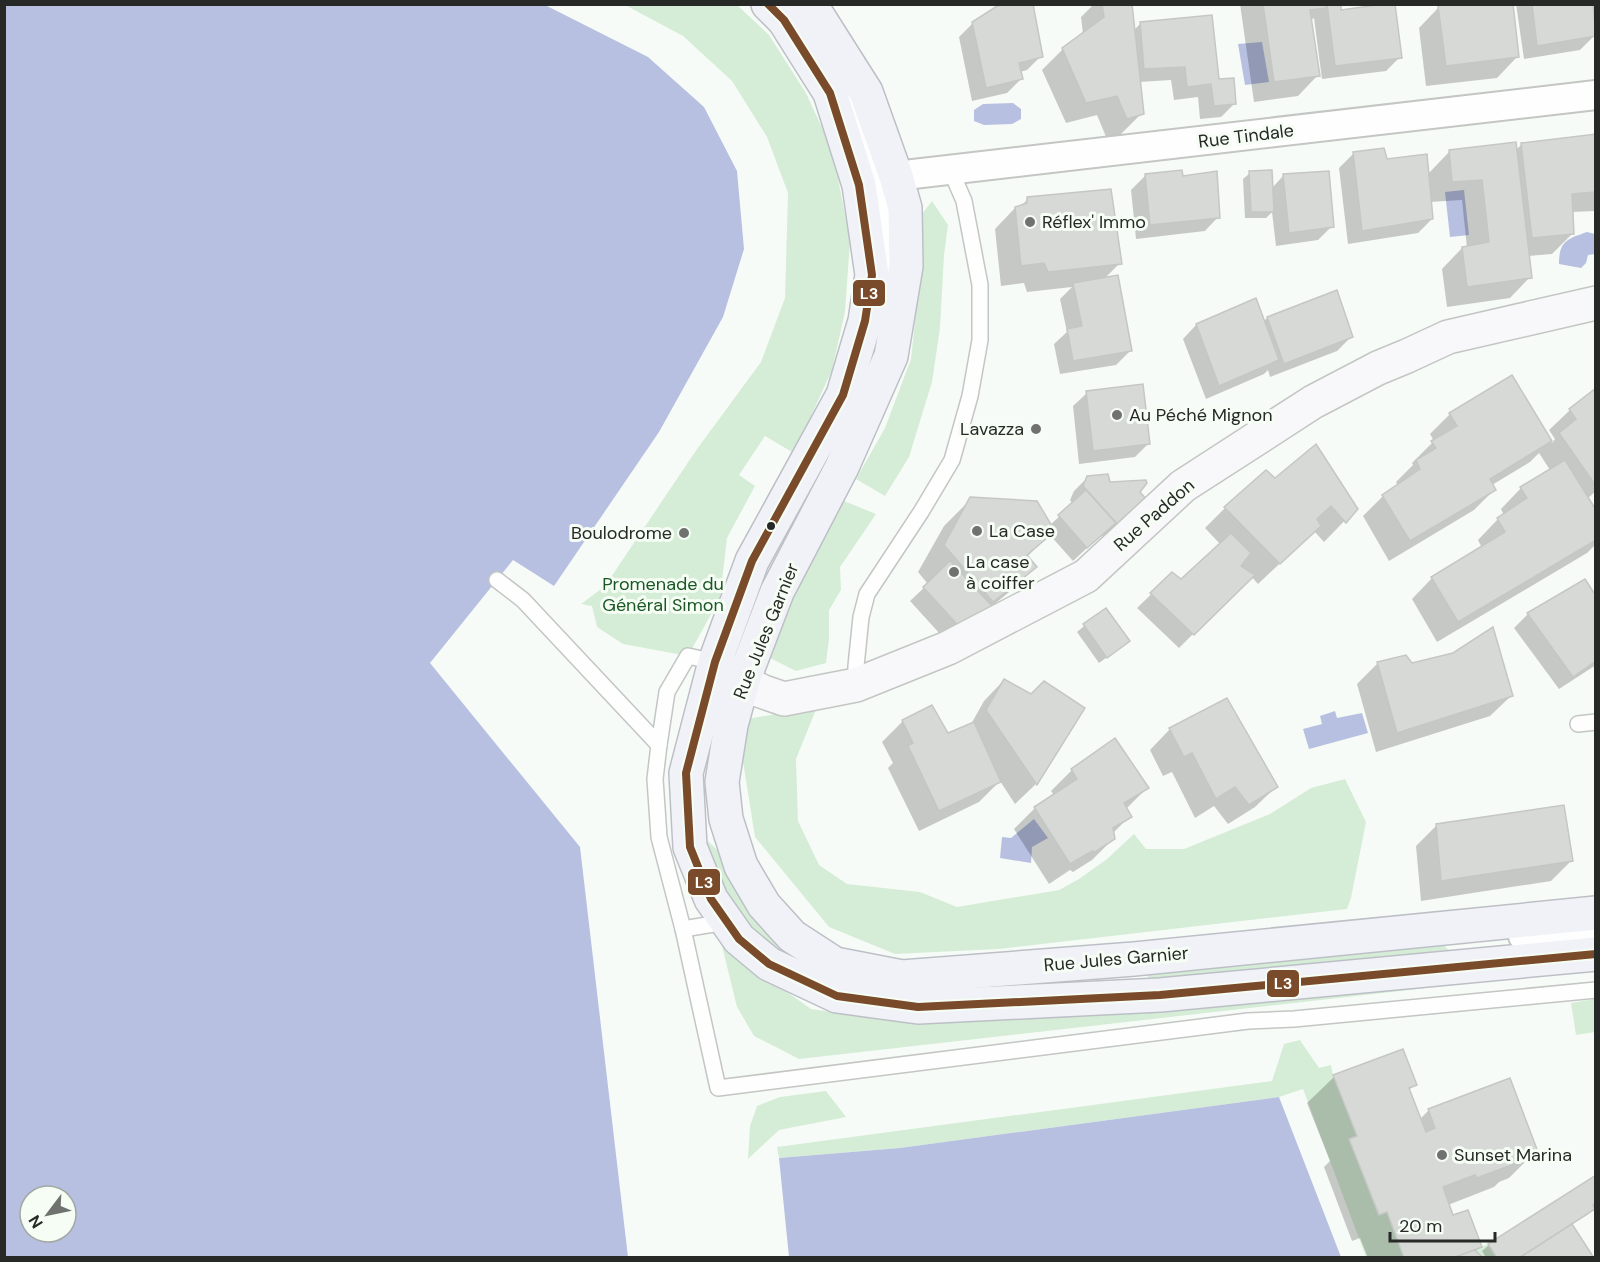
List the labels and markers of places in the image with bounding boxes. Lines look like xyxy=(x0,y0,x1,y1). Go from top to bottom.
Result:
place label: Réflex' Immo xyxy=(1042,210,1146,234)
marker: Réflex' Immo xyxy=(1023,215,1037,229)
place label: Au Péché Mignon xyxy=(1129,403,1273,427)
marker: Au Péché Mignon xyxy=(1110,408,1124,422)
place label: Lavazza xyxy=(960,417,1024,441)
marker: Lavazza xyxy=(1029,422,1043,436)
place label: La Case xyxy=(989,519,1055,543)
unlabelled marker xyxy=(765,520,777,532)
place label: Boulodrome xyxy=(571,521,672,545)
marker: La Case xyxy=(970,524,984,538)
marker: Boulodrome xyxy=(677,526,691,540)
place label: La case à coiffer xyxy=(966,550,1035,595)
marker: La case à coiffer xyxy=(947,565,961,579)
place label: Sunset Marina xyxy=(1454,1143,1572,1167)
marker: Sunset Marina xyxy=(1435,1148,1449,1162)

